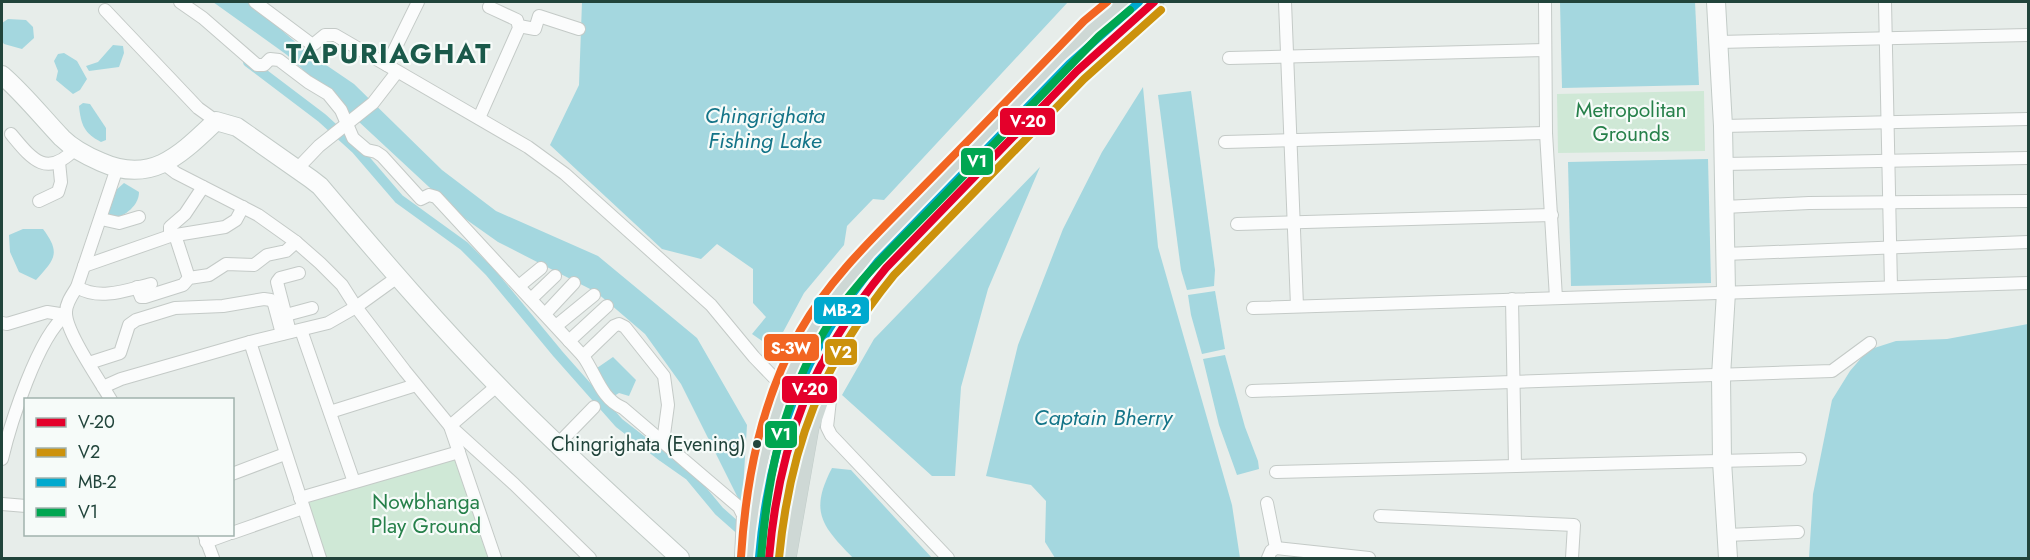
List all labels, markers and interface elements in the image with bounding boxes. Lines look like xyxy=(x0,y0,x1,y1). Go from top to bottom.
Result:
district label: TAPURIAGHAT xyxy=(286,34,492,73)
park label: Metropolitan Grounds xyxy=(1575,95,1687,149)
water label: Chingrighata Fishing Lake xyxy=(705,99,825,156)
line badge: V-20 xyxy=(999,107,1056,136)
text: V-20 xyxy=(1009,110,1046,133)
line badge: V1 xyxy=(960,147,994,176)
text: V1 xyxy=(966,150,987,173)
line badge: MB-2 xyxy=(813,296,870,325)
text: MB-2 xyxy=(823,299,861,322)
line badge: S-3W xyxy=(763,333,820,362)
text: S-3W xyxy=(771,337,811,360)
line badge: V2 xyxy=(824,338,858,366)
text: V2 xyxy=(829,341,852,364)
line badge: V-20 xyxy=(781,375,838,404)
text: V-20 xyxy=(791,378,828,401)
legend xyxy=(24,398,234,536)
water label: Captain Bherry xyxy=(1034,401,1174,433)
text: V-20 xyxy=(78,409,115,435)
line badge: V1 xyxy=(764,420,798,449)
text: V1 xyxy=(770,423,791,446)
place label: Chingrighata (Evening) xyxy=(551,430,746,459)
marker: Chingrighata (Evening) xyxy=(751,438,763,450)
text: V2 xyxy=(78,439,100,465)
text: MB-2 xyxy=(78,469,117,495)
park label: Nowbhanga Play Ground xyxy=(371,487,481,541)
text: V1 xyxy=(78,499,98,525)

